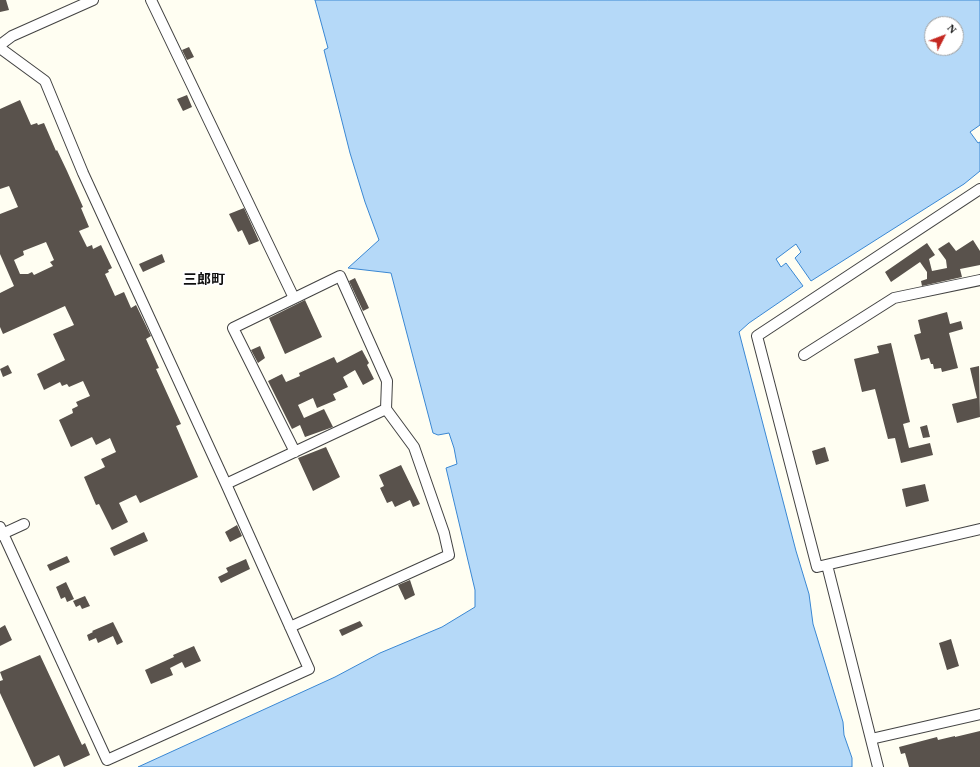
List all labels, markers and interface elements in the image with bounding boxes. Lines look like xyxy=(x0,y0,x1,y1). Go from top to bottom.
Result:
north arrow xyxy=(924,16,964,56)
text: N xyxy=(945,22,959,36)
district label: 三郎町 xyxy=(183,272,225,288)

